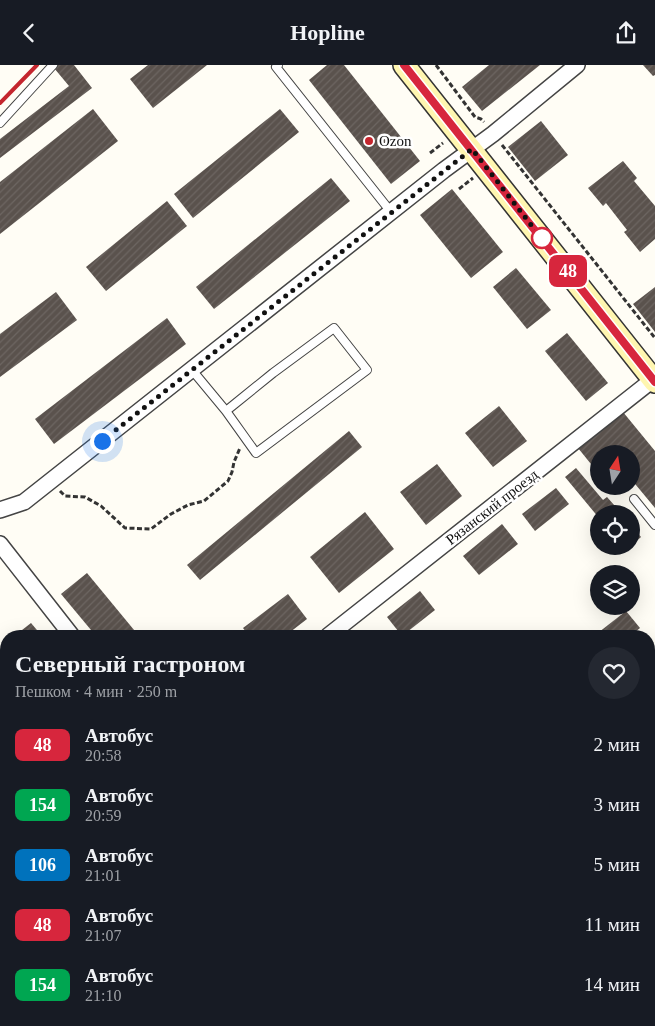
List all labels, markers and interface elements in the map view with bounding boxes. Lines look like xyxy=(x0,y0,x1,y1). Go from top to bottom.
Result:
icon: back xyxy=(15,19,43,47)
icon: share xyxy=(612,19,640,47)
text: Hopline xyxy=(290,20,365,45)
place label: Ozon xyxy=(379,133,412,149)
marker: Ozon xyxy=(363,135,375,147)
unlabelled marker xyxy=(531,227,553,249)
line badge: 48 xyxy=(546,255,590,287)
text: 48 xyxy=(559,261,577,281)
your location xyxy=(90,429,115,454)
north arrow xyxy=(590,445,640,495)
map controls xyxy=(590,445,640,615)
street label: Рязанский проезд xyxy=(443,466,541,548)
button: locate xyxy=(590,505,640,555)
button: layers xyxy=(590,565,640,615)
button: heart xyxy=(588,647,640,699)
text: Северный гастроном xyxy=(15,651,245,677)
text: Пешком · 4 мин · 250 m xyxy=(15,683,177,700)
text: Автобус xyxy=(85,725,153,746)
text: 2 мин xyxy=(593,734,640,755)
text: 48 xyxy=(34,735,52,755)
text: 20:58 xyxy=(85,747,121,764)
text: Автобус xyxy=(85,785,153,806)
text: 3 мин xyxy=(593,794,640,815)
text: 154 xyxy=(29,795,56,815)
text: 20:59 xyxy=(85,807,121,824)
text: Автобус xyxy=(85,845,153,866)
text: 5 мин xyxy=(593,854,640,875)
text: 106 xyxy=(29,855,56,875)
text: 21:01 xyxy=(85,867,121,884)
text: Автобус xyxy=(85,905,153,926)
text: 11 мин xyxy=(585,914,640,935)
text: 48 xyxy=(34,915,52,935)
text: 21:07 xyxy=(85,927,121,944)
text: Автобус xyxy=(85,965,153,986)
text: 14 мин xyxy=(584,974,640,995)
text: 154 xyxy=(29,975,56,995)
text: 21:10 xyxy=(85,987,121,1004)

